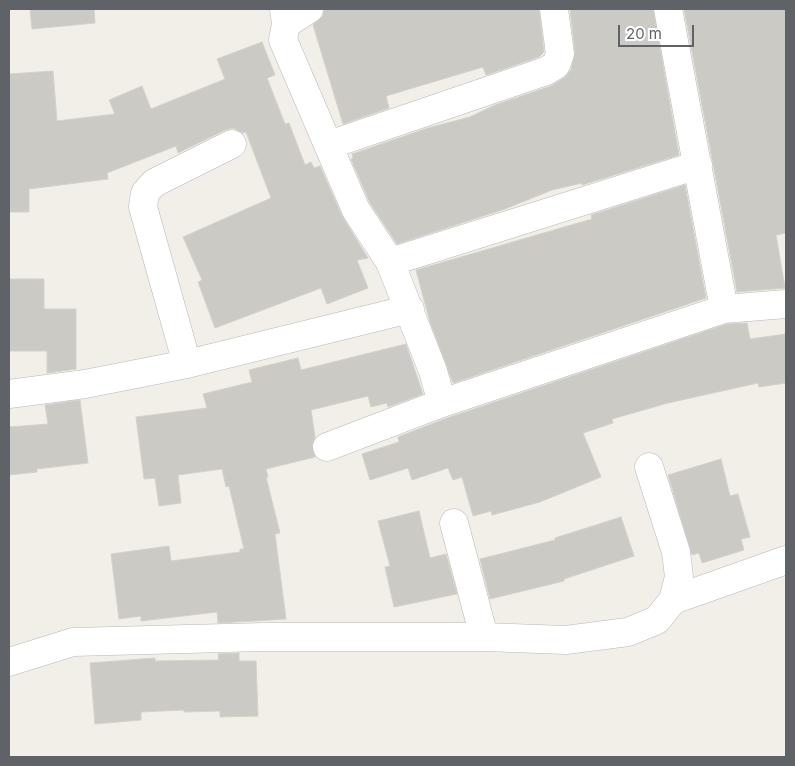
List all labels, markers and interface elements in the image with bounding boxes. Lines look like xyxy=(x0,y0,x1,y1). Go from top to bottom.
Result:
scale bar xyxy=(620,15,696,47)
text: 20 m xyxy=(626,24,662,43)

